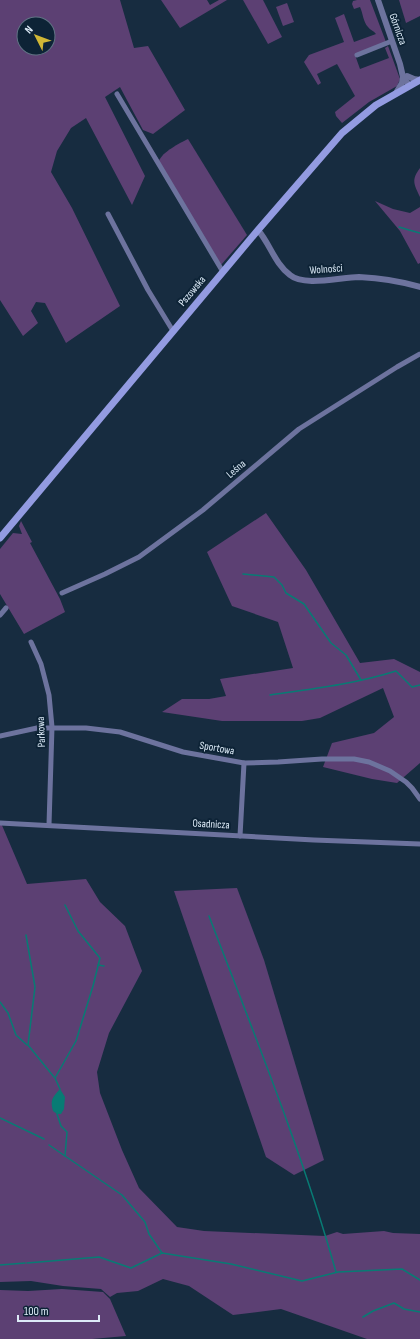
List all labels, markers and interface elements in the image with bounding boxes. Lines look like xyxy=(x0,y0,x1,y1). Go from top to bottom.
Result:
street label: Górnicza xyxy=(386,12,410,46)
north arrow xyxy=(16,16,56,56)
text: N xyxy=(22,23,36,36)
street label: Wolności xyxy=(309,261,343,277)
street label: Pszowska xyxy=(176,273,208,309)
street label: Leśna xyxy=(224,457,248,481)
street label: Parkowa xyxy=(34,716,48,748)
street label: Sportowa xyxy=(199,739,235,757)
street label: Osadnicza xyxy=(192,817,230,831)
scale bar xyxy=(18,1297,99,1323)
text: 100 m xyxy=(24,1304,49,1319)

